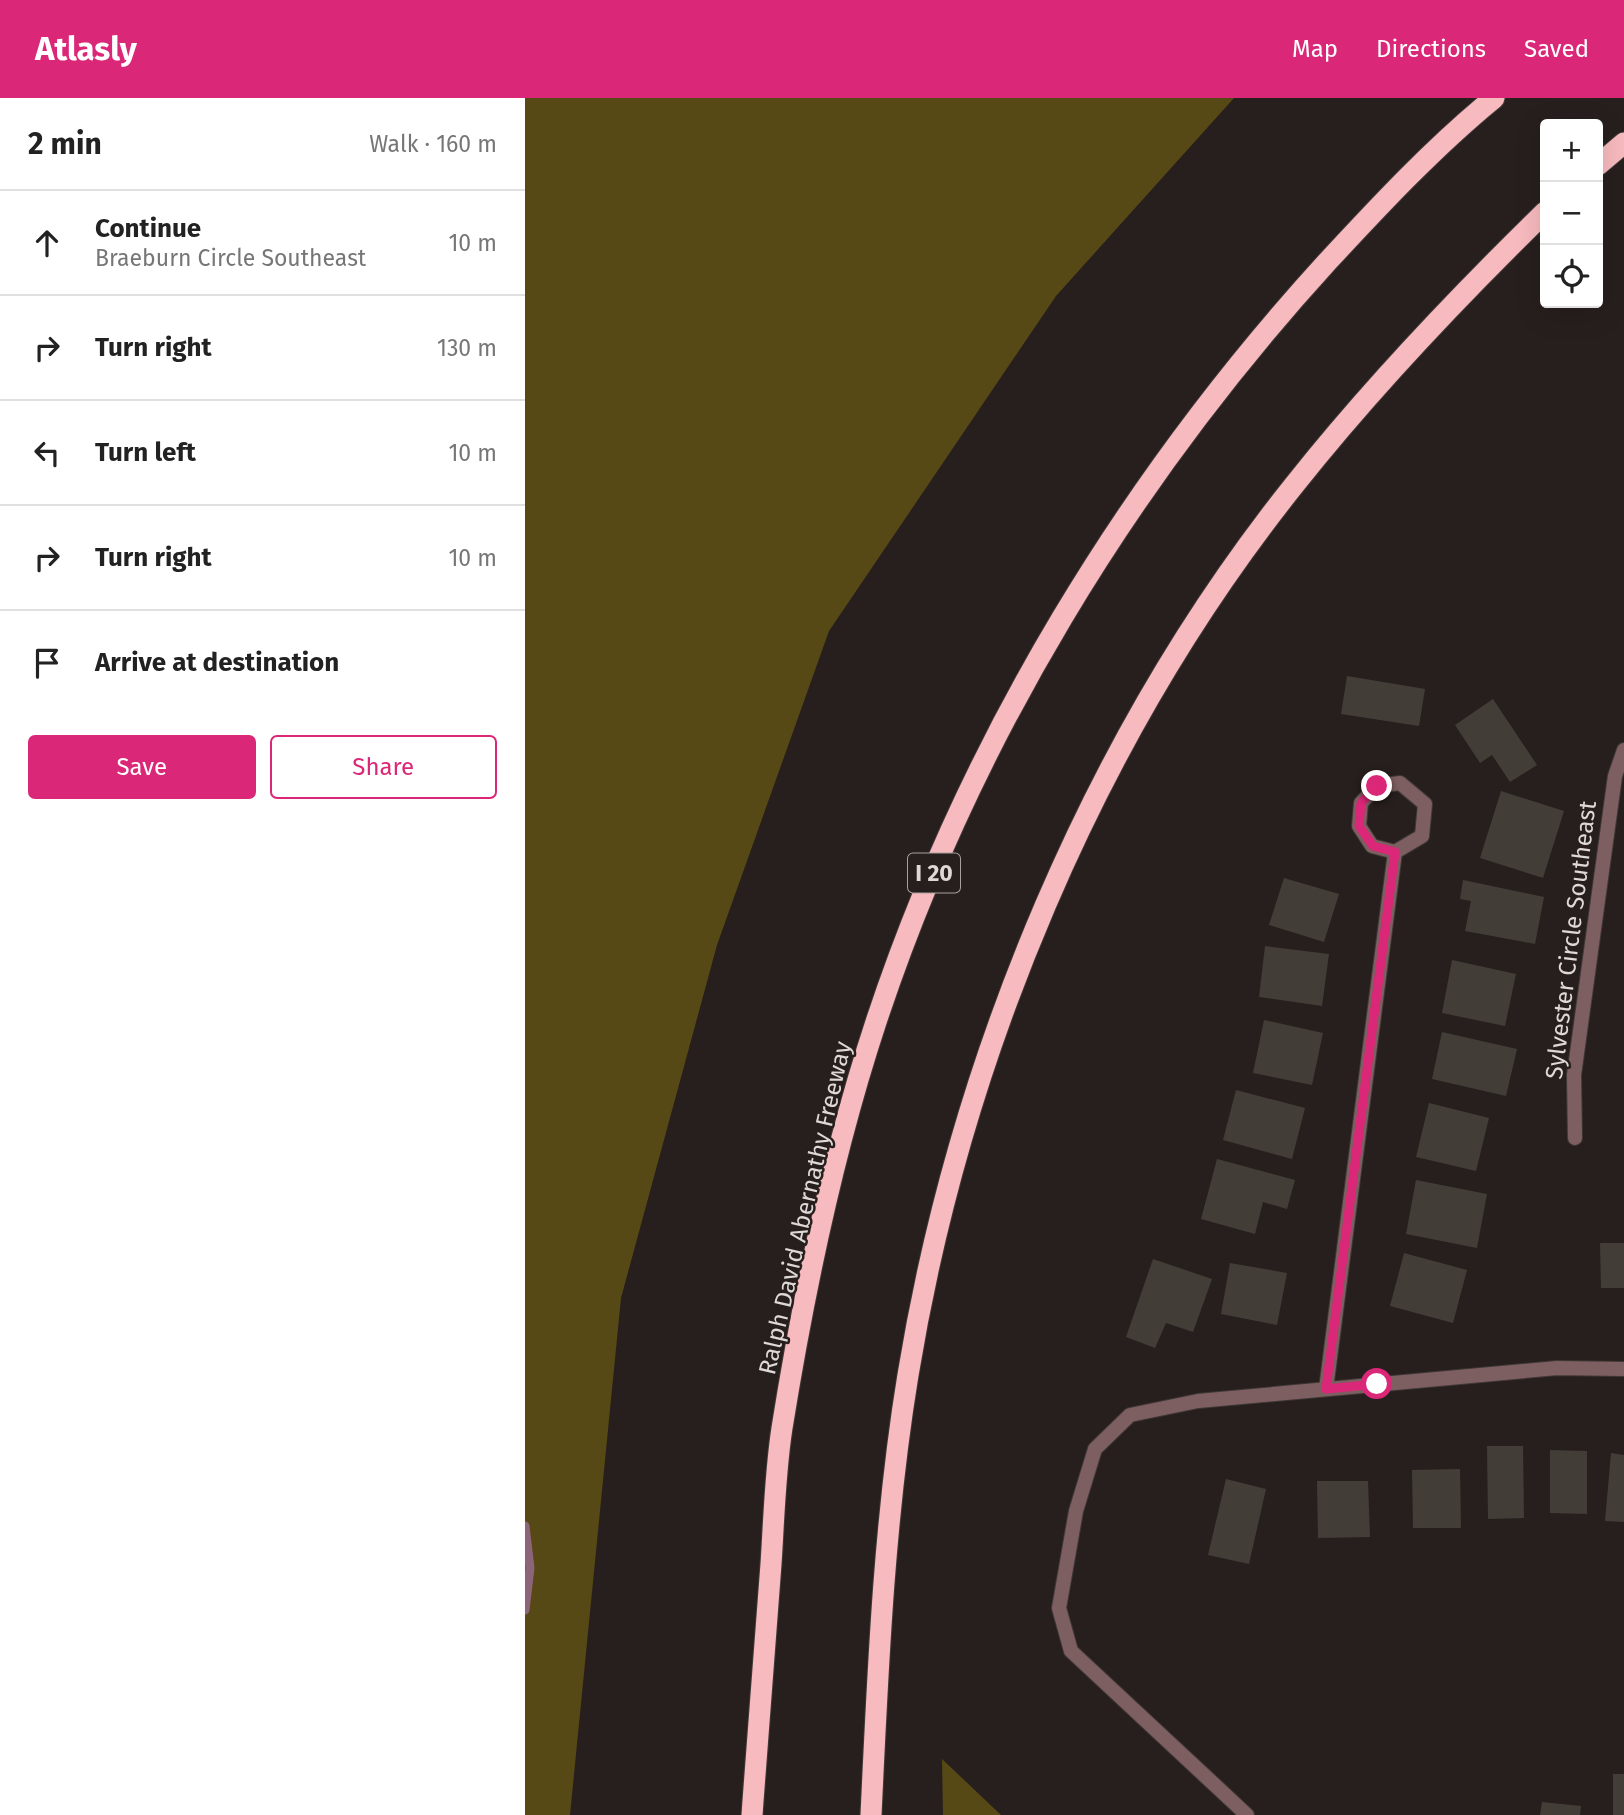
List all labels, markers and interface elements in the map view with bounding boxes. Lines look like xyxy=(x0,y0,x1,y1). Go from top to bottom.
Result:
text: Atlasly xyxy=(35,29,137,69)
text: Map xyxy=(1292,35,1338,63)
text: Directions xyxy=(1376,35,1486,63)
text: Saved xyxy=(1524,35,1589,63)
map controls xyxy=(1540,119,1603,308)
button: + xyxy=(1540,119,1603,182)
text: 2 min xyxy=(28,126,102,162)
text: Walk · 160 m xyxy=(369,130,497,158)
button: − xyxy=(1540,182,1603,245)
text: Continue xyxy=(95,213,201,244)
icon: ahead xyxy=(28,224,66,262)
text: 10 m xyxy=(448,229,497,257)
text: Braeburn Circle Southeast xyxy=(95,244,366,272)
button: locate xyxy=(1540,245,1603,308)
icon: right xyxy=(28,329,66,367)
text: Turn right xyxy=(95,332,212,363)
text: 130 m xyxy=(437,334,497,362)
icon: left xyxy=(28,434,66,472)
text: Turn left xyxy=(95,437,196,468)
text: 10 m xyxy=(448,439,497,467)
icon: right xyxy=(28,539,66,577)
text: Turn right xyxy=(95,542,212,573)
text: 10 m xyxy=(448,544,497,572)
icon: arrive xyxy=(28,644,66,682)
text: Arrive at destination xyxy=(95,647,339,678)
button: Save xyxy=(28,735,256,799)
button: Share xyxy=(270,735,497,799)
route end xyxy=(1361,770,1392,801)
street label: Sylvester Circle Southeast xyxy=(1540,799,1602,1081)
road number: I 20 xyxy=(908,853,960,892)
street label: Ralph David Abernathy Freeway xyxy=(753,1038,857,1377)
route start xyxy=(1361,1368,1392,1399)

